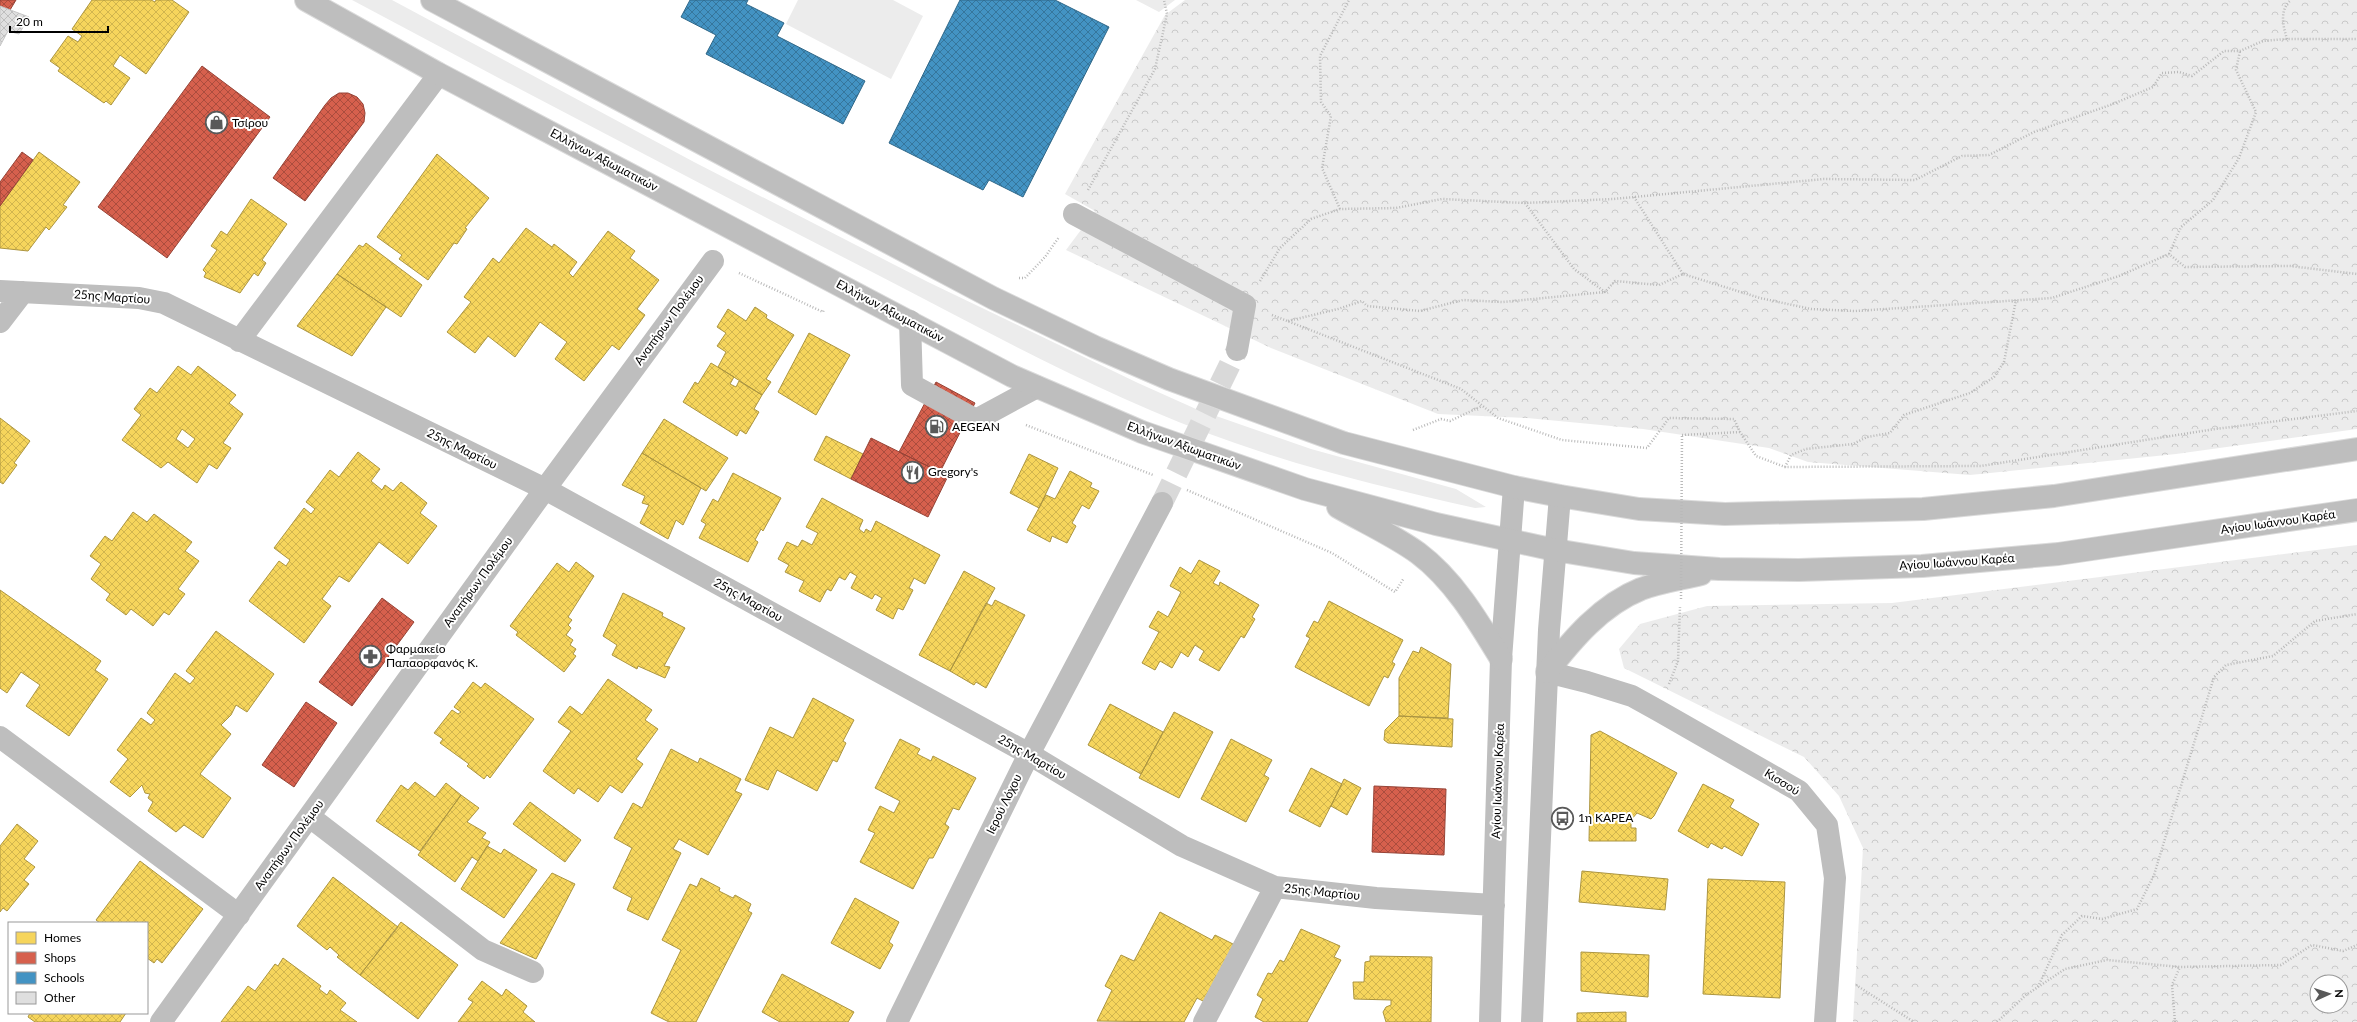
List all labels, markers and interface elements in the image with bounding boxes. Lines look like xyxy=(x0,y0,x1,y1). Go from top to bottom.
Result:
scale bar xyxy=(10,8,108,34)
text: 20 m xyxy=(16,14,43,29)
shop icon: Τσίρου xyxy=(204,110,230,136)
place label: Τσίρου xyxy=(232,115,268,130)
street label: Ελλήνων Αξιωματικών xyxy=(548,125,661,194)
street label: Αναπήρων Πολέμου xyxy=(631,272,706,368)
street label: Ελλήνων Αξιωματικών xyxy=(834,276,947,345)
street label: 25ης Μαρτίου xyxy=(73,286,151,307)
fuel station icon: AEGEAN xyxy=(924,414,950,440)
street label: Ελλήνων Αξιωματικών xyxy=(1125,418,1243,473)
place label: AEGEAN xyxy=(952,419,1000,434)
street label: 25ης Μαρτίου xyxy=(425,425,500,472)
restaurant icon: Gregory's xyxy=(900,459,926,485)
place label: Gregory's xyxy=(928,464,978,479)
street label: Αγίου Ιωάννου Καρέα xyxy=(2220,506,2337,537)
street label: Αναπήρων Πολέμου xyxy=(440,534,515,630)
street label: Αγίου Ιωάννου Καρέα xyxy=(1899,550,2016,573)
street label: 25ης Μαρτίου xyxy=(711,575,785,625)
place label: Φαρμακείο Παπαορφανός Κ. xyxy=(386,641,478,670)
pharmacy icon: Φαρμακείο Παπαορφανός Κ. xyxy=(358,643,384,669)
street label: Αγίου Ιωάννου Καρέα xyxy=(1488,722,1507,839)
street label: 25ης Μαρτίου xyxy=(995,731,1069,782)
street label: Κισσού xyxy=(1762,765,1803,798)
street label: Ιερού Λόχου xyxy=(983,771,1024,836)
street label: Αναπήρων Πολέμου xyxy=(251,797,326,893)
bus stop icon: 1η ΚΑΡΕΑ xyxy=(1550,805,1576,831)
place label: 1η ΚΑΡΕΑ xyxy=(1578,810,1634,825)
street label: 25ης Μαρτίου xyxy=(1283,880,1361,903)
legend xyxy=(8,922,148,1014)
text: Homes xyxy=(44,930,81,945)
text: Shops xyxy=(44,950,76,965)
text: Schools xyxy=(44,970,85,985)
north arrow xyxy=(2309,974,2349,1014)
text: N xyxy=(2333,989,2346,998)
text: Other xyxy=(44,990,76,1005)

